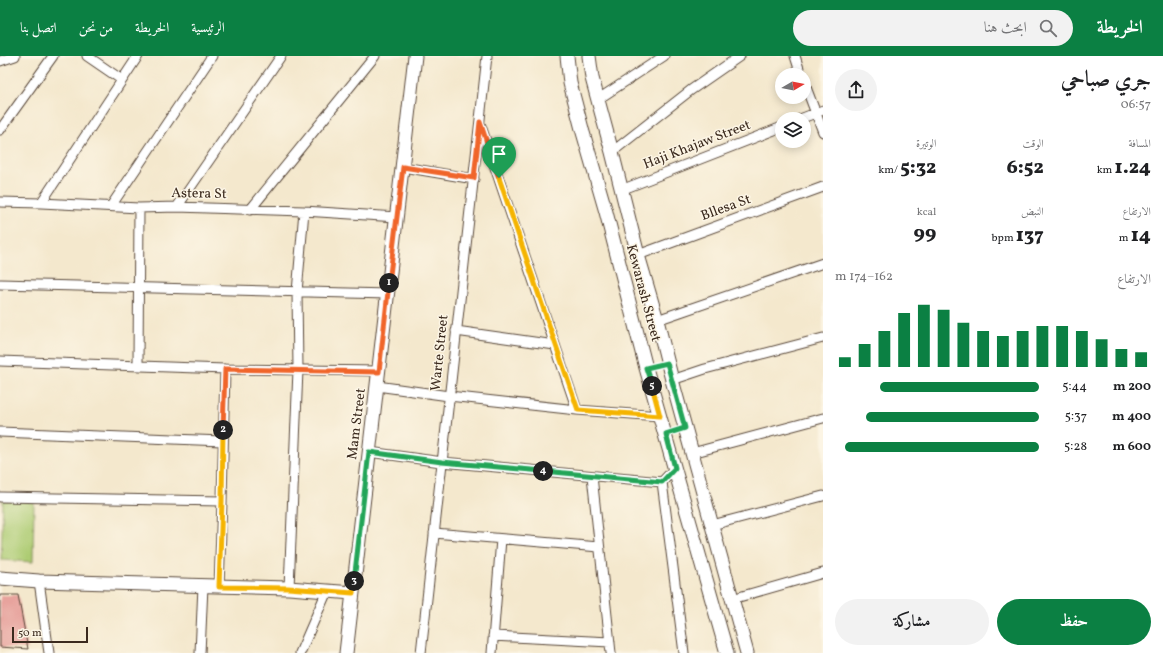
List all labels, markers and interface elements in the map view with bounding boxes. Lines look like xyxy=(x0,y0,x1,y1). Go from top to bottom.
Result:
search box xyxy=(793,10,1073,46)
text: الخريطة xyxy=(1097,15,1143,41)
icon: search xyxy=(1037,17,1059,39)
text: ابحث هنا xyxy=(984,18,1027,39)
text: اتصل بنا xyxy=(20,19,57,38)
text: من نحن xyxy=(79,19,113,38)
text: الخريطة xyxy=(135,19,169,38)
text: الرئيسية xyxy=(191,19,225,38)
text: جري صباحي xyxy=(1061,65,1151,96)
north arrow xyxy=(775,68,811,104)
map controls xyxy=(775,68,811,148)
button: share xyxy=(835,69,877,111)
text: 06:57 xyxy=(1121,96,1151,114)
button: layers xyxy=(775,112,811,148)
street label: ‌Haji Khajaw Street xyxy=(641,116,754,174)
pin xyxy=(482,137,516,178)
text: الوتيرة xyxy=(916,137,936,152)
text: الوقت xyxy=(1023,137,1044,152)
text: المسافة xyxy=(1129,137,1151,152)
icon: arrive xyxy=(488,143,510,165)
text: 5:32 xyxy=(900,154,936,182)
text: 6:52 xyxy=(1006,154,1044,182)
text: 1.24 xyxy=(1115,154,1151,182)
text: /km xyxy=(878,163,900,178)
text: km xyxy=(1097,163,1115,178)
street label: Astera St xyxy=(171,184,227,204)
street label: Bllesa St xyxy=(698,190,754,226)
text: kcal xyxy=(917,205,936,220)
text: النبض xyxy=(1021,205,1044,220)
text: الارتفاع xyxy=(1122,205,1151,220)
text: 99 xyxy=(914,220,936,248)
text: 137 xyxy=(1016,222,1044,250)
text: 14 xyxy=(1131,222,1151,250)
text: bpm xyxy=(992,231,1016,246)
text: m xyxy=(1119,231,1131,246)
street label: Kewarash Street xyxy=(621,242,665,344)
text: 162–174 m xyxy=(835,268,893,286)
text: الارتفاع xyxy=(1117,271,1151,289)
pin: 1 xyxy=(379,273,399,293)
text: 1 xyxy=(387,275,391,290)
street label: Warte Street xyxy=(427,314,453,392)
pin: 5 xyxy=(642,376,662,396)
text: 5 xyxy=(649,378,655,393)
text: 5:44 xyxy=(1062,378,1087,396)
text: 200 m xyxy=(1113,378,1151,396)
street label: Mam Street xyxy=(343,387,371,461)
text: 5:37 xyxy=(1065,408,1087,426)
text: 400 m xyxy=(1112,408,1151,426)
pin: 2 xyxy=(213,420,233,440)
text: 2 xyxy=(220,422,226,437)
text: 5:28 xyxy=(1064,438,1087,456)
text: 600 m xyxy=(1113,438,1151,456)
pin: 4 xyxy=(533,461,553,481)
text: 4 xyxy=(540,463,546,478)
pin: 3 xyxy=(344,571,364,591)
text: 3 xyxy=(351,573,357,588)
button: مشاركة xyxy=(835,599,989,645)
button: حفظ xyxy=(997,599,1151,645)
scale bar xyxy=(12,625,88,644)
text: 50 m xyxy=(18,626,42,641)

